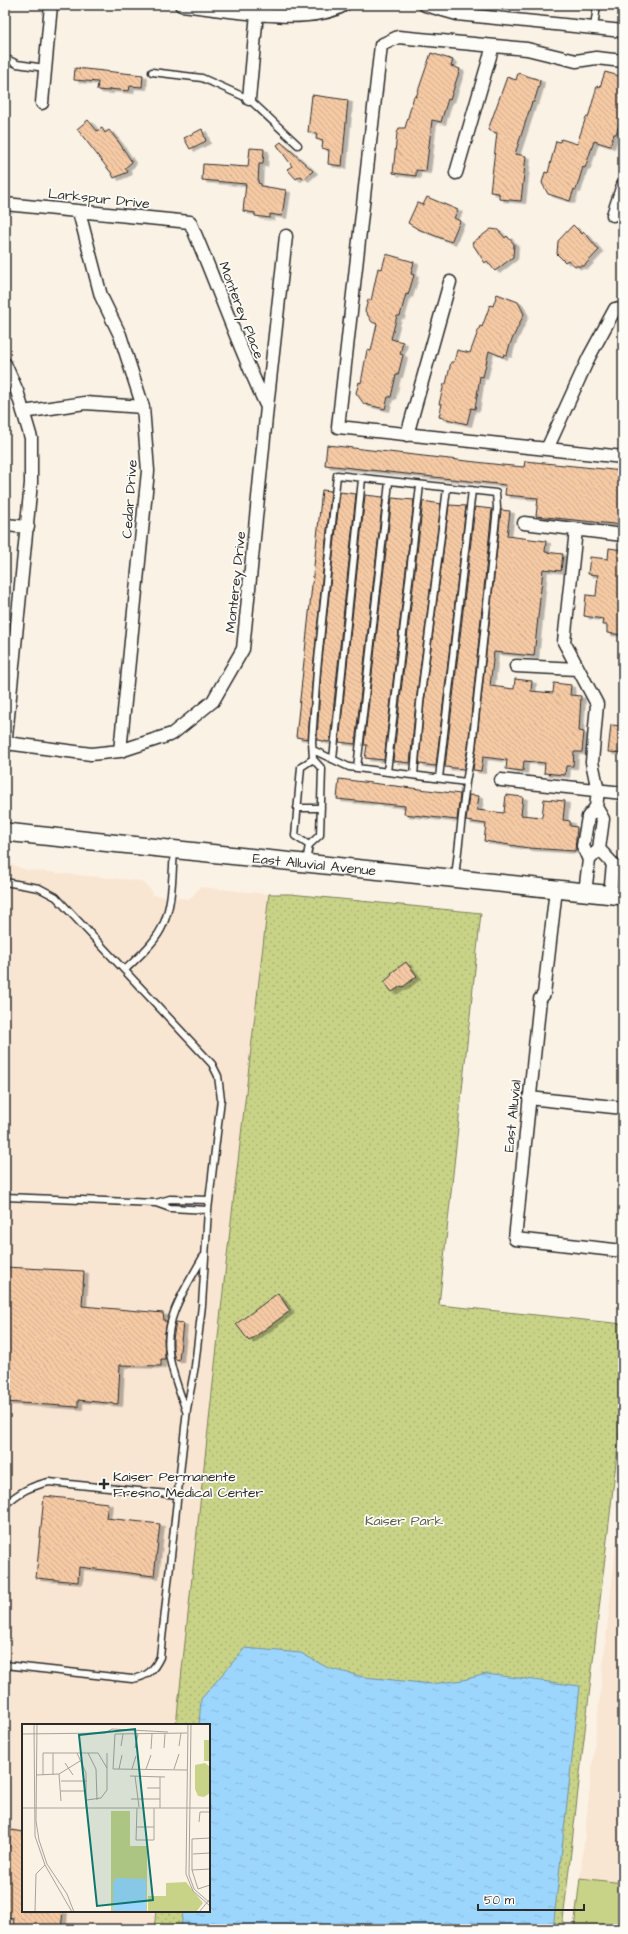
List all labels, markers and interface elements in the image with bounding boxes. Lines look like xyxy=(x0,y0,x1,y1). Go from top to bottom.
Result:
street label: Larkspur Drive xyxy=(47,184,151,214)
street label: Monterey Place xyxy=(213,259,269,362)
street label: Cedar Drive xyxy=(117,459,143,539)
street label: Monterey Drive xyxy=(221,530,251,634)
street label: East Alluvial Avenue xyxy=(252,849,377,881)
street label: East Alluvial xyxy=(499,1079,527,1153)
place label: Kaiser Permanente Fresno Medical Center xyxy=(113,1467,263,1503)
marker: Kaiser Permanente Fresno Medical Center xyxy=(98,1478,110,1490)
park label: Kaiser Park xyxy=(365,1511,443,1531)
inset map xyxy=(22,1724,210,1912)
scale bar xyxy=(478,1886,584,1912)
text: 50 m xyxy=(484,1892,515,1909)

